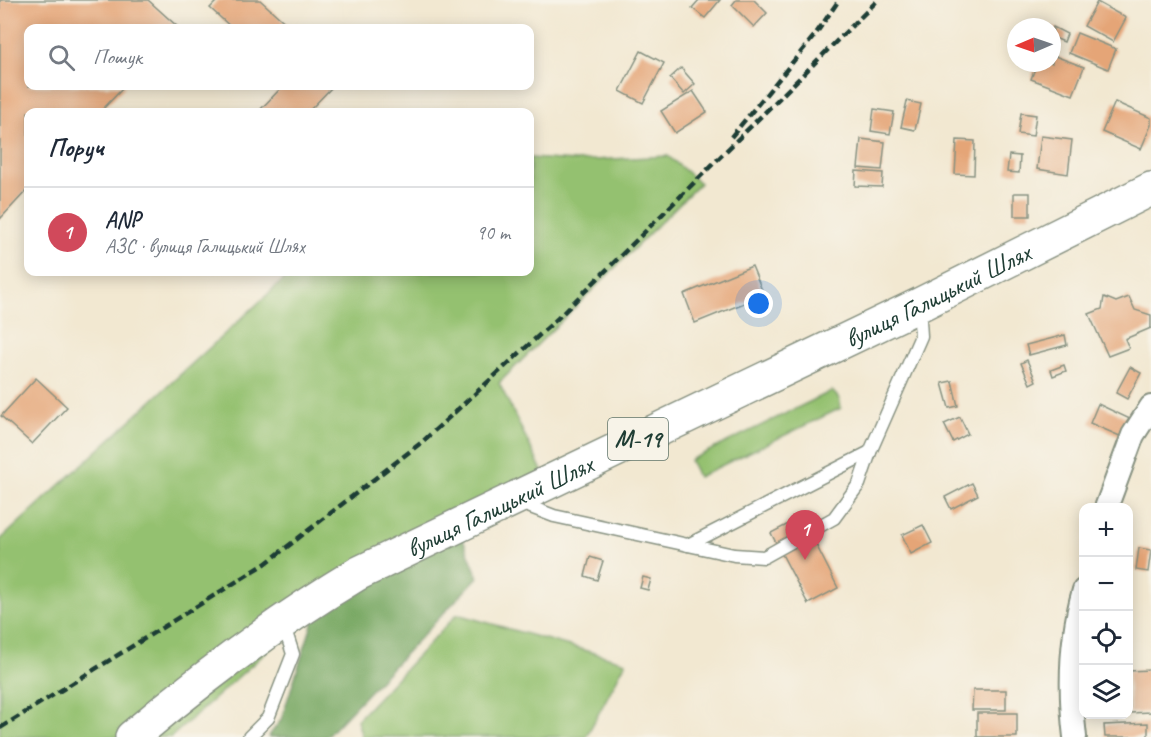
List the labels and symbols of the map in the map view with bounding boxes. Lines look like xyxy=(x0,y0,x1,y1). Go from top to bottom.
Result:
north arrow xyxy=(1007,18,1061,72)
street label: вулиця Галицький Шлях xyxy=(839,235,1038,355)
your location xyxy=(744,289,773,318)
road number: М-19 xyxy=(608,418,668,460)
street label: вулиця Галицький Шлях xyxy=(401,447,600,565)
pin: 1 xyxy=(786,510,824,560)

